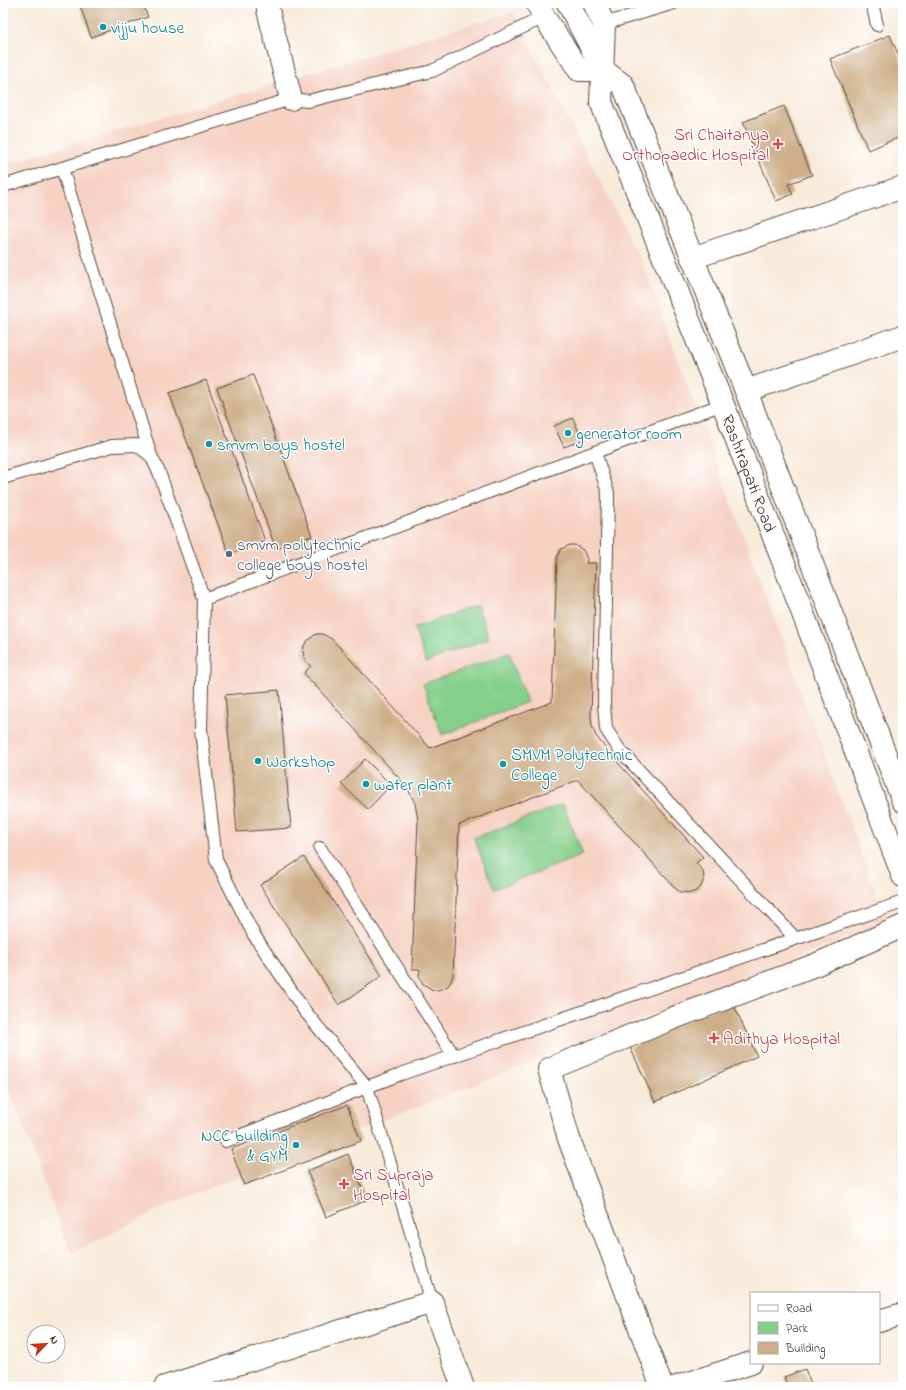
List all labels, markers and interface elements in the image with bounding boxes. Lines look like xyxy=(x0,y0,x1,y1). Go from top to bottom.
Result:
place label: vijju house xyxy=(111,16,185,41)
marker: vijju house xyxy=(98,22,108,32)
place label: Sri Chaitanya Orthopaedic Hospital xyxy=(622,123,769,168)
marker: Sri Chaitanya Orthopaedic Hospital xyxy=(772,138,784,150)
street label: Rashtrapati Road xyxy=(714,411,782,536)
place label: generator room xyxy=(575,422,682,449)
marker: generator room xyxy=(563,428,573,438)
place label: smvm boys hostel xyxy=(217,433,345,459)
marker: smvm boys hostel xyxy=(204,439,214,449)
place label: smvm polytechnic college boys hostel xyxy=(237,533,368,580)
marker: smvm polytechnic college boys hostel xyxy=(224,549,234,559)
place label: SMVM Polytechnic College xyxy=(511,743,633,790)
place label: Workshop xyxy=(266,750,336,775)
marker: Workshop xyxy=(253,756,263,766)
marker: SMVM Polytechnic College xyxy=(498,759,508,769)
place label: water plant xyxy=(374,773,452,798)
marker: water plant xyxy=(361,779,371,789)
place label: Adithya Hospital xyxy=(723,1027,840,1053)
marker: Adithya Hospital xyxy=(708,1032,720,1044)
place label: NCC building & GYM xyxy=(201,1124,288,1169)
marker: NCC building & GYM xyxy=(291,1140,301,1150)
place label: Sri Supraja Hospital xyxy=(353,1163,433,1208)
marker: Sri Supraja Hospital xyxy=(338,1178,350,1190)
legend xyxy=(750,1292,880,1364)
text: Road xyxy=(786,1300,812,1318)
text: Park xyxy=(786,1320,808,1338)
north arrow xyxy=(26,1324,66,1364)
text: N xyxy=(45,1333,63,1347)
text: Building xyxy=(785,1340,825,1359)

